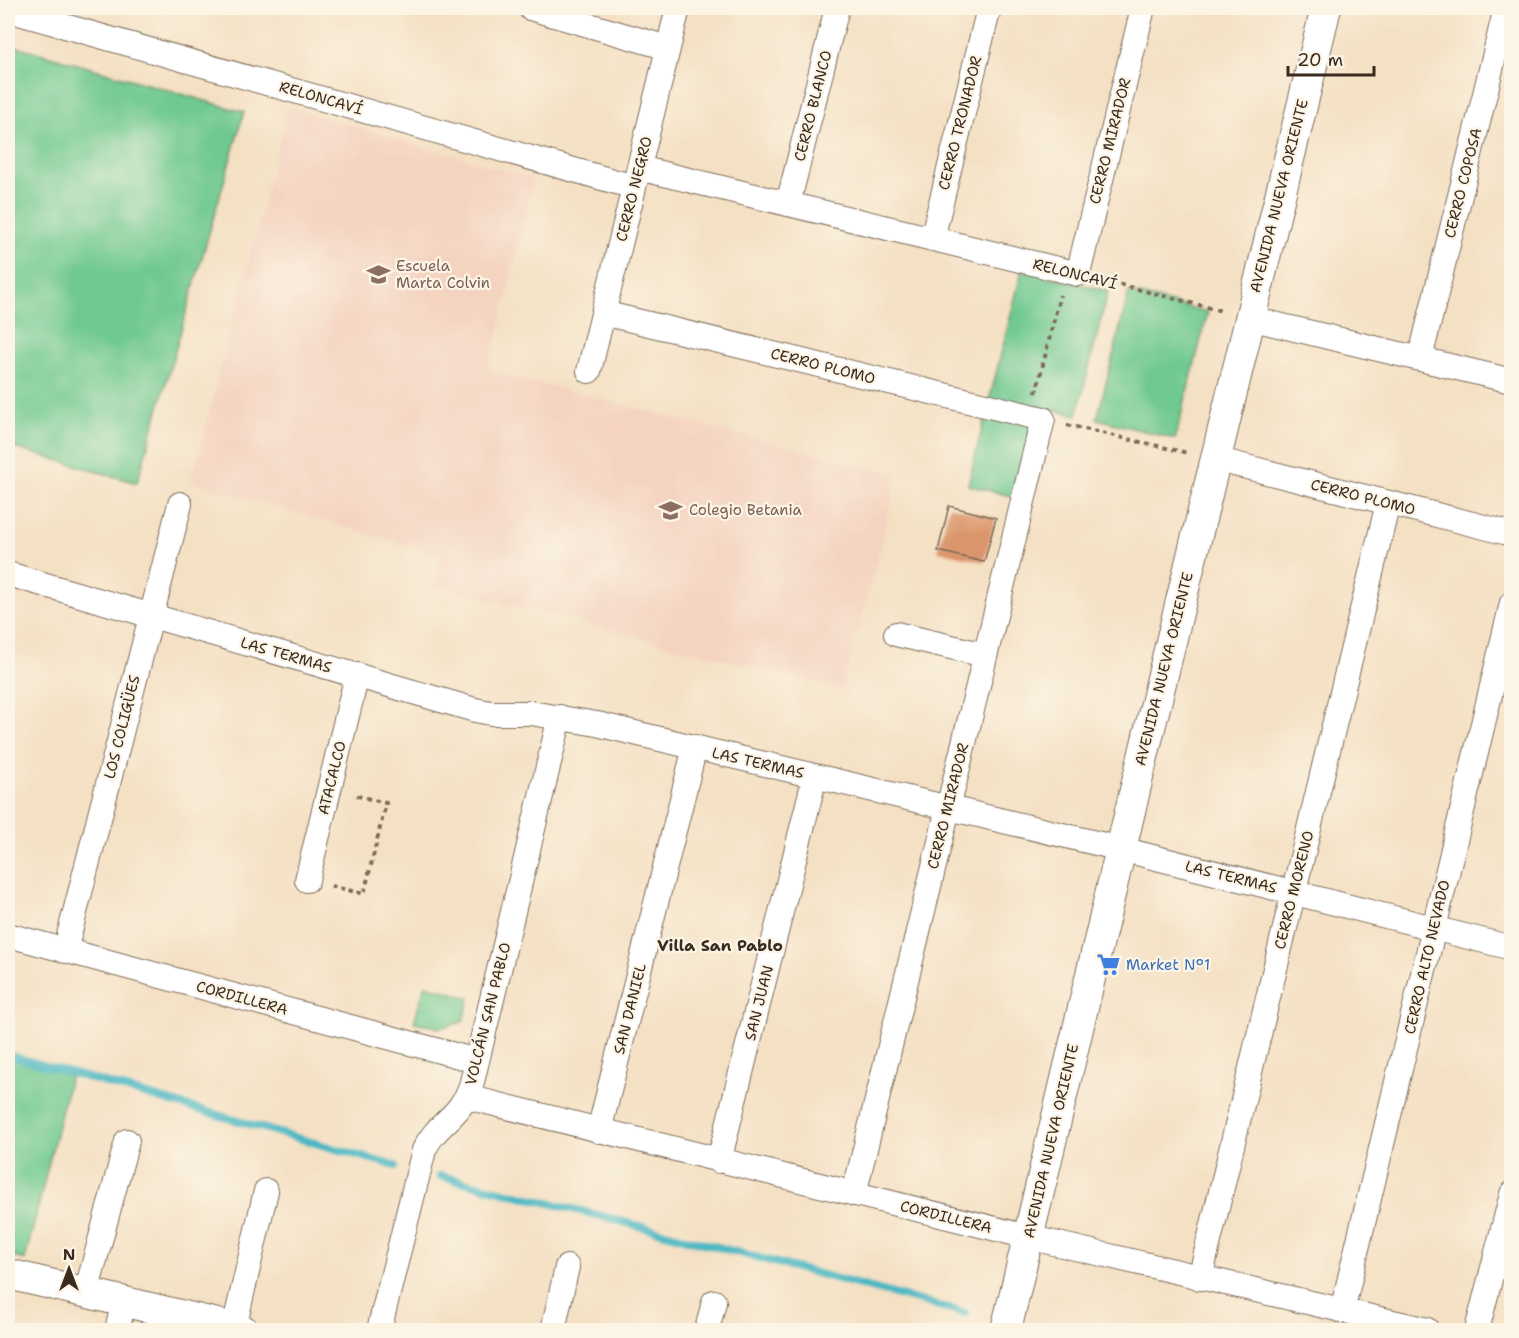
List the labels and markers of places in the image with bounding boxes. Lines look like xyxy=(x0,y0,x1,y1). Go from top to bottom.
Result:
place label: Escuela Marta Colvin xyxy=(396,256,490,293)
school or university icon: Escuela Marta Colvin xyxy=(365,262,391,288)
school or university icon: Colegio Betania xyxy=(658,497,684,523)
place label: Colegio Betania xyxy=(689,500,802,520)
supermarket icon: Market N°1 xyxy=(1095,952,1121,978)
place label: Market N°1 xyxy=(1126,955,1210,975)

